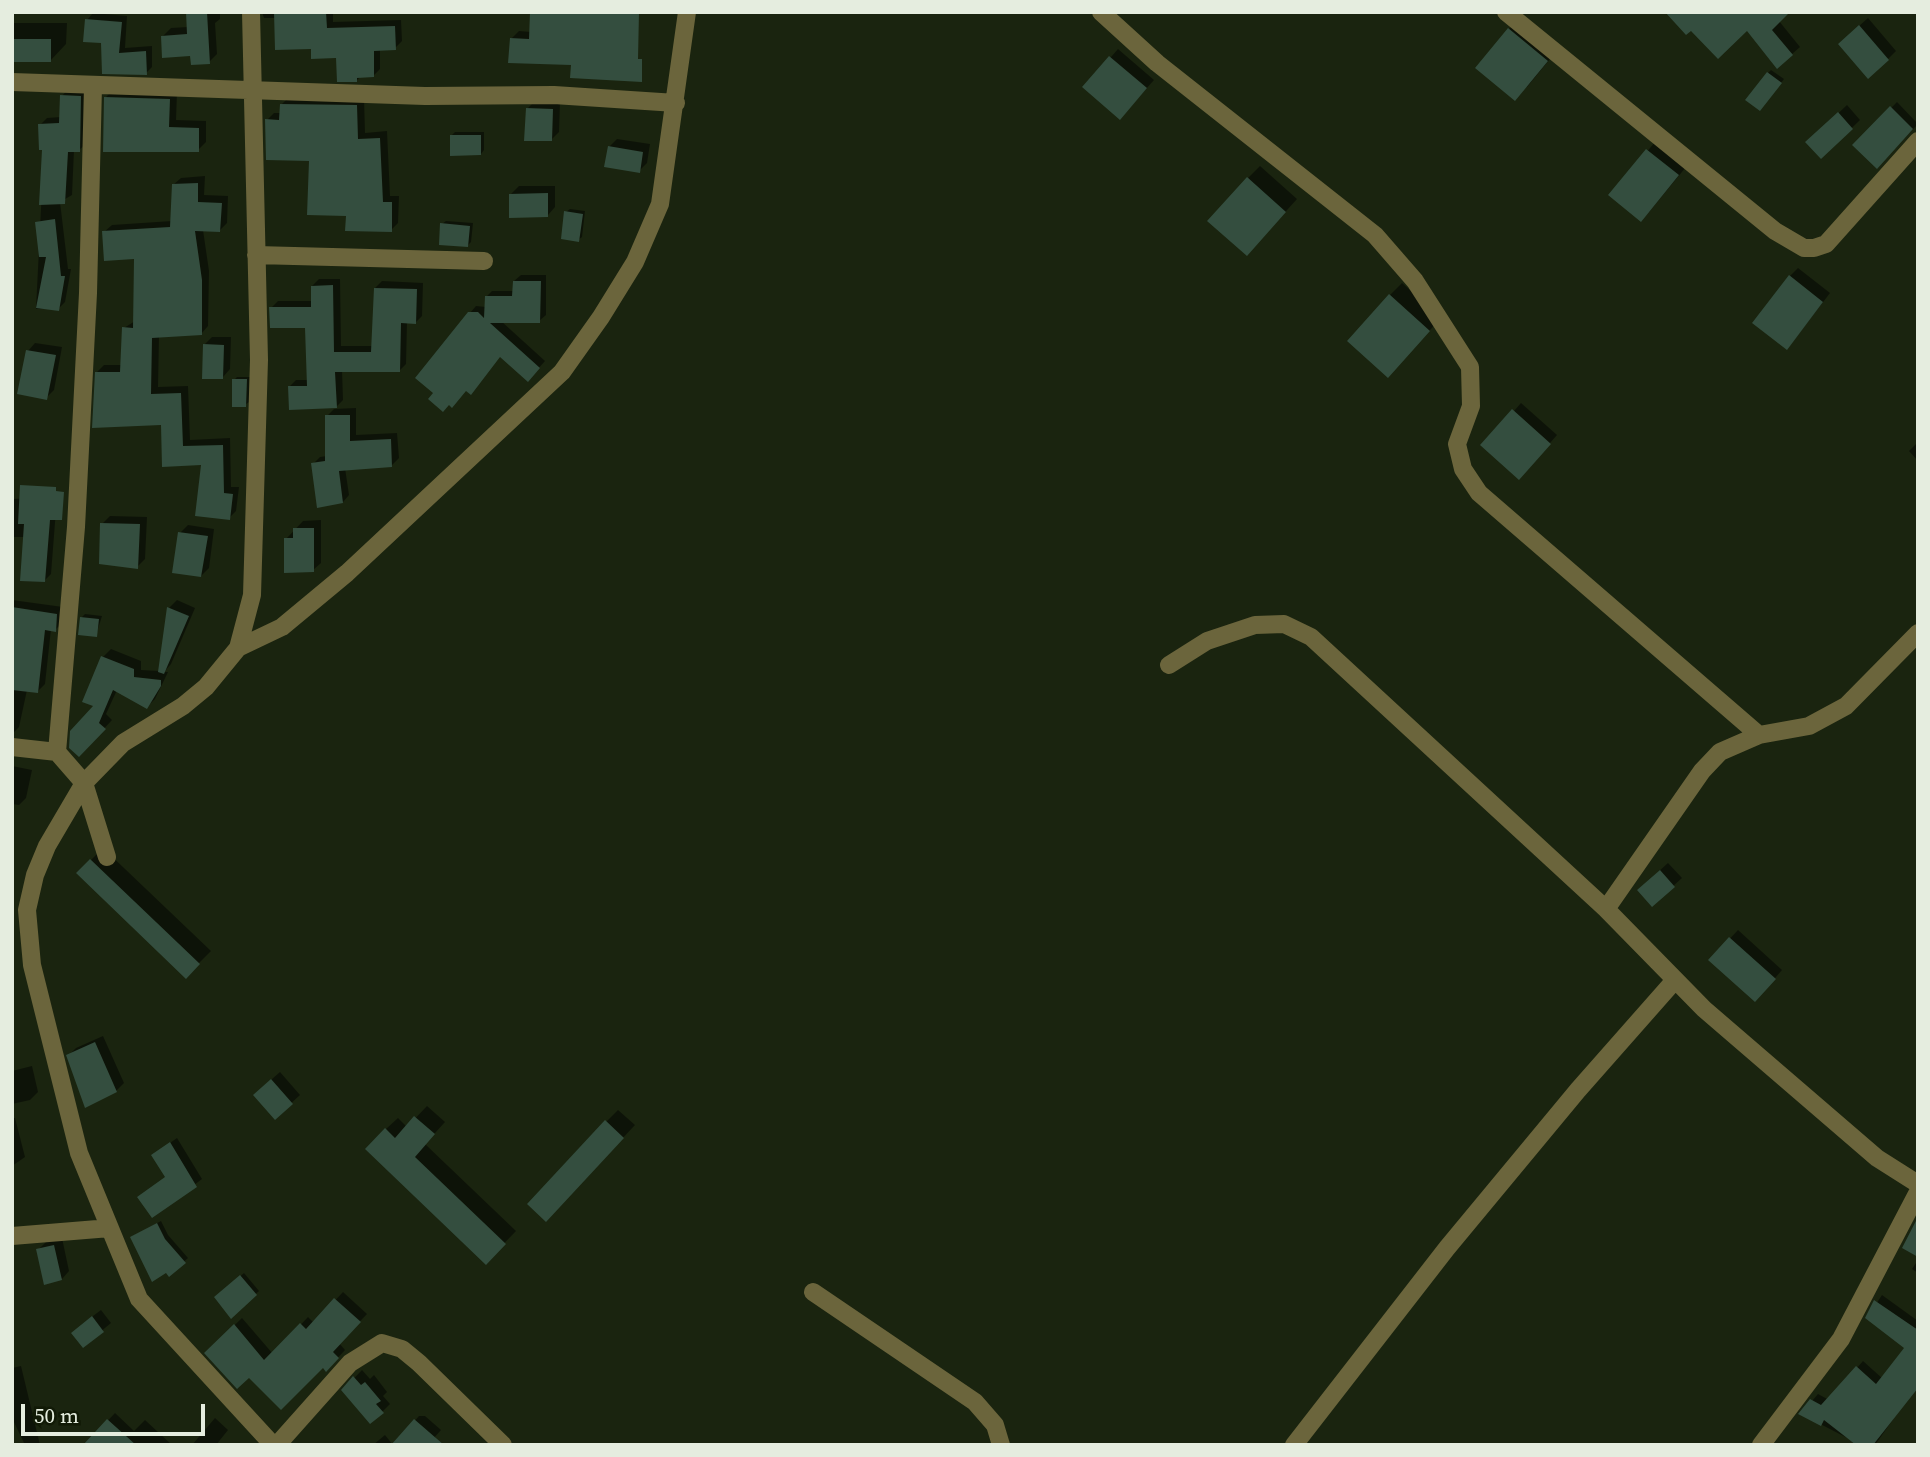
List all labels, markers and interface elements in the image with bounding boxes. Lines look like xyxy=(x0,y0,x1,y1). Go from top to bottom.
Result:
scale bar xyxy=(24,1390,208,1434)
text: 50 m xyxy=(34,1401,79,1430)

